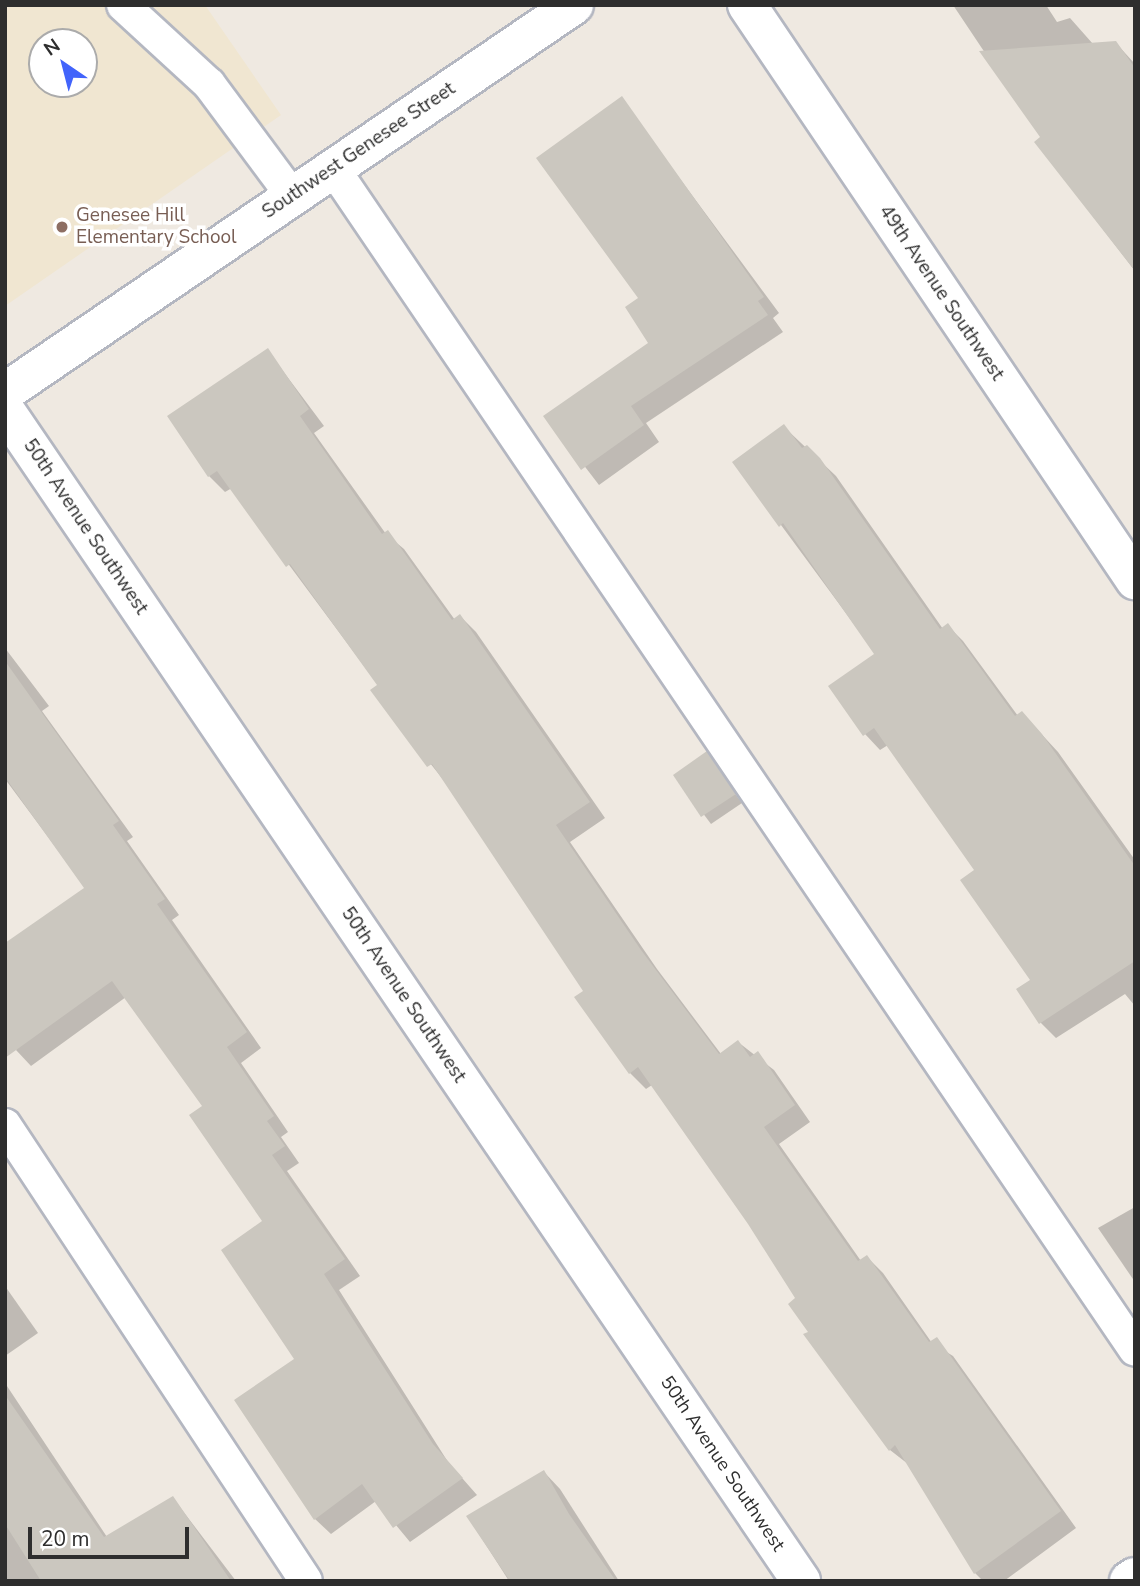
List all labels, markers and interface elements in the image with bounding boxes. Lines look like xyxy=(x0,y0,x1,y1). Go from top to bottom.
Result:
north arrow xyxy=(28,28,98,98)
text: N xyxy=(39,33,65,62)
street label: Southwest Genesee Street xyxy=(258,78,460,224)
street label: 49th Avenue Southwest xyxy=(874,201,1008,385)
place label: Genesee Hill Elementary School xyxy=(76,205,237,249)
marker: Genesee Hill Elementary School xyxy=(54,219,70,235)
street label: 50th Avenue Southwest xyxy=(18,435,152,619)
street label: 50th Avenue Southwest xyxy=(336,903,470,1087)
street label: 50th Avenue Southwest xyxy=(655,1372,789,1556)
scale bar xyxy=(32,1512,192,1556)
text: 20 m xyxy=(41,1525,90,1553)

